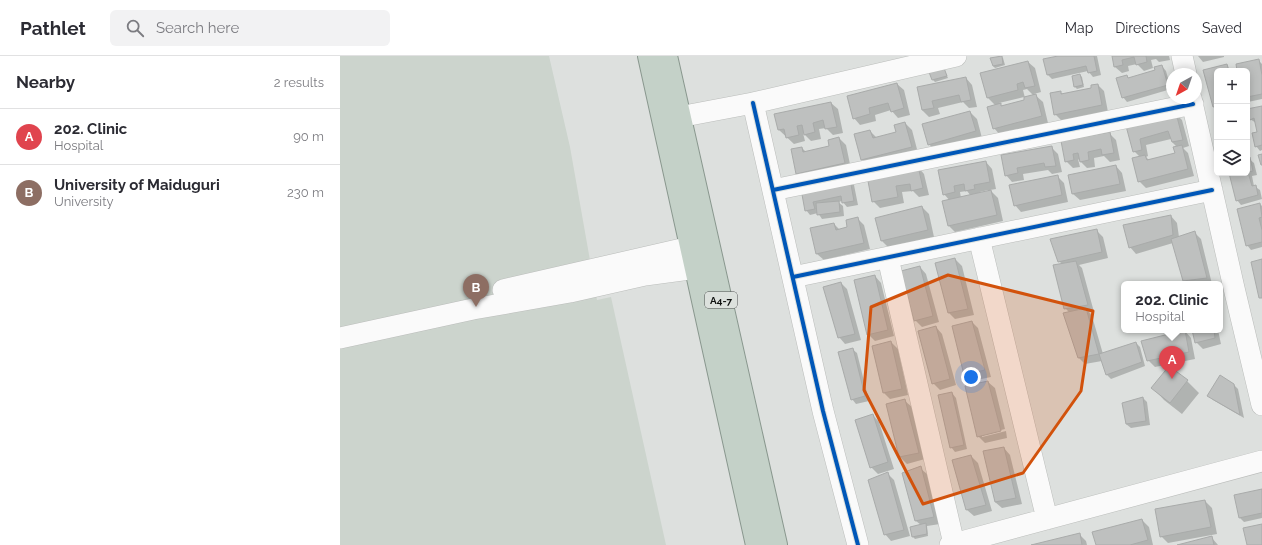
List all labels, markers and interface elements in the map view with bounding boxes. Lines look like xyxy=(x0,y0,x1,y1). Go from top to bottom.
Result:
search box xyxy=(110,10,390,46)
text: Pathlet xyxy=(20,17,86,39)
icon: search xyxy=(124,17,146,39)
text: Search here xyxy=(156,19,239,37)
text: Map xyxy=(1065,20,1093,36)
text: Directions xyxy=(1115,20,1180,36)
text: Saved xyxy=(1202,20,1242,36)
north arrow xyxy=(1166,68,1202,104)
map controls xyxy=(1214,68,1250,176)
button: + xyxy=(1214,68,1250,104)
text: Nearby xyxy=(16,72,75,92)
text: 2 results xyxy=(274,75,324,90)
button: − xyxy=(1214,104,1250,140)
text: 202. Clinic xyxy=(54,120,127,138)
text: A xyxy=(25,129,33,144)
text: 90 m xyxy=(293,129,324,144)
text: Hospital xyxy=(54,138,103,153)
button: layers xyxy=(1214,140,1250,176)
text: University of Maiduguri xyxy=(54,176,220,194)
text: B xyxy=(25,185,33,200)
text: 230 m xyxy=(287,185,324,200)
text: University xyxy=(54,194,114,209)
pin: B xyxy=(463,274,489,307)
popup xyxy=(1121,281,1223,333)
text: 202. Clinic xyxy=(1135,291,1209,309)
road number: A4-7 xyxy=(705,292,737,308)
text: Hospital xyxy=(1135,309,1185,324)
pin: A xyxy=(1159,346,1185,379)
your location xyxy=(961,367,981,387)

